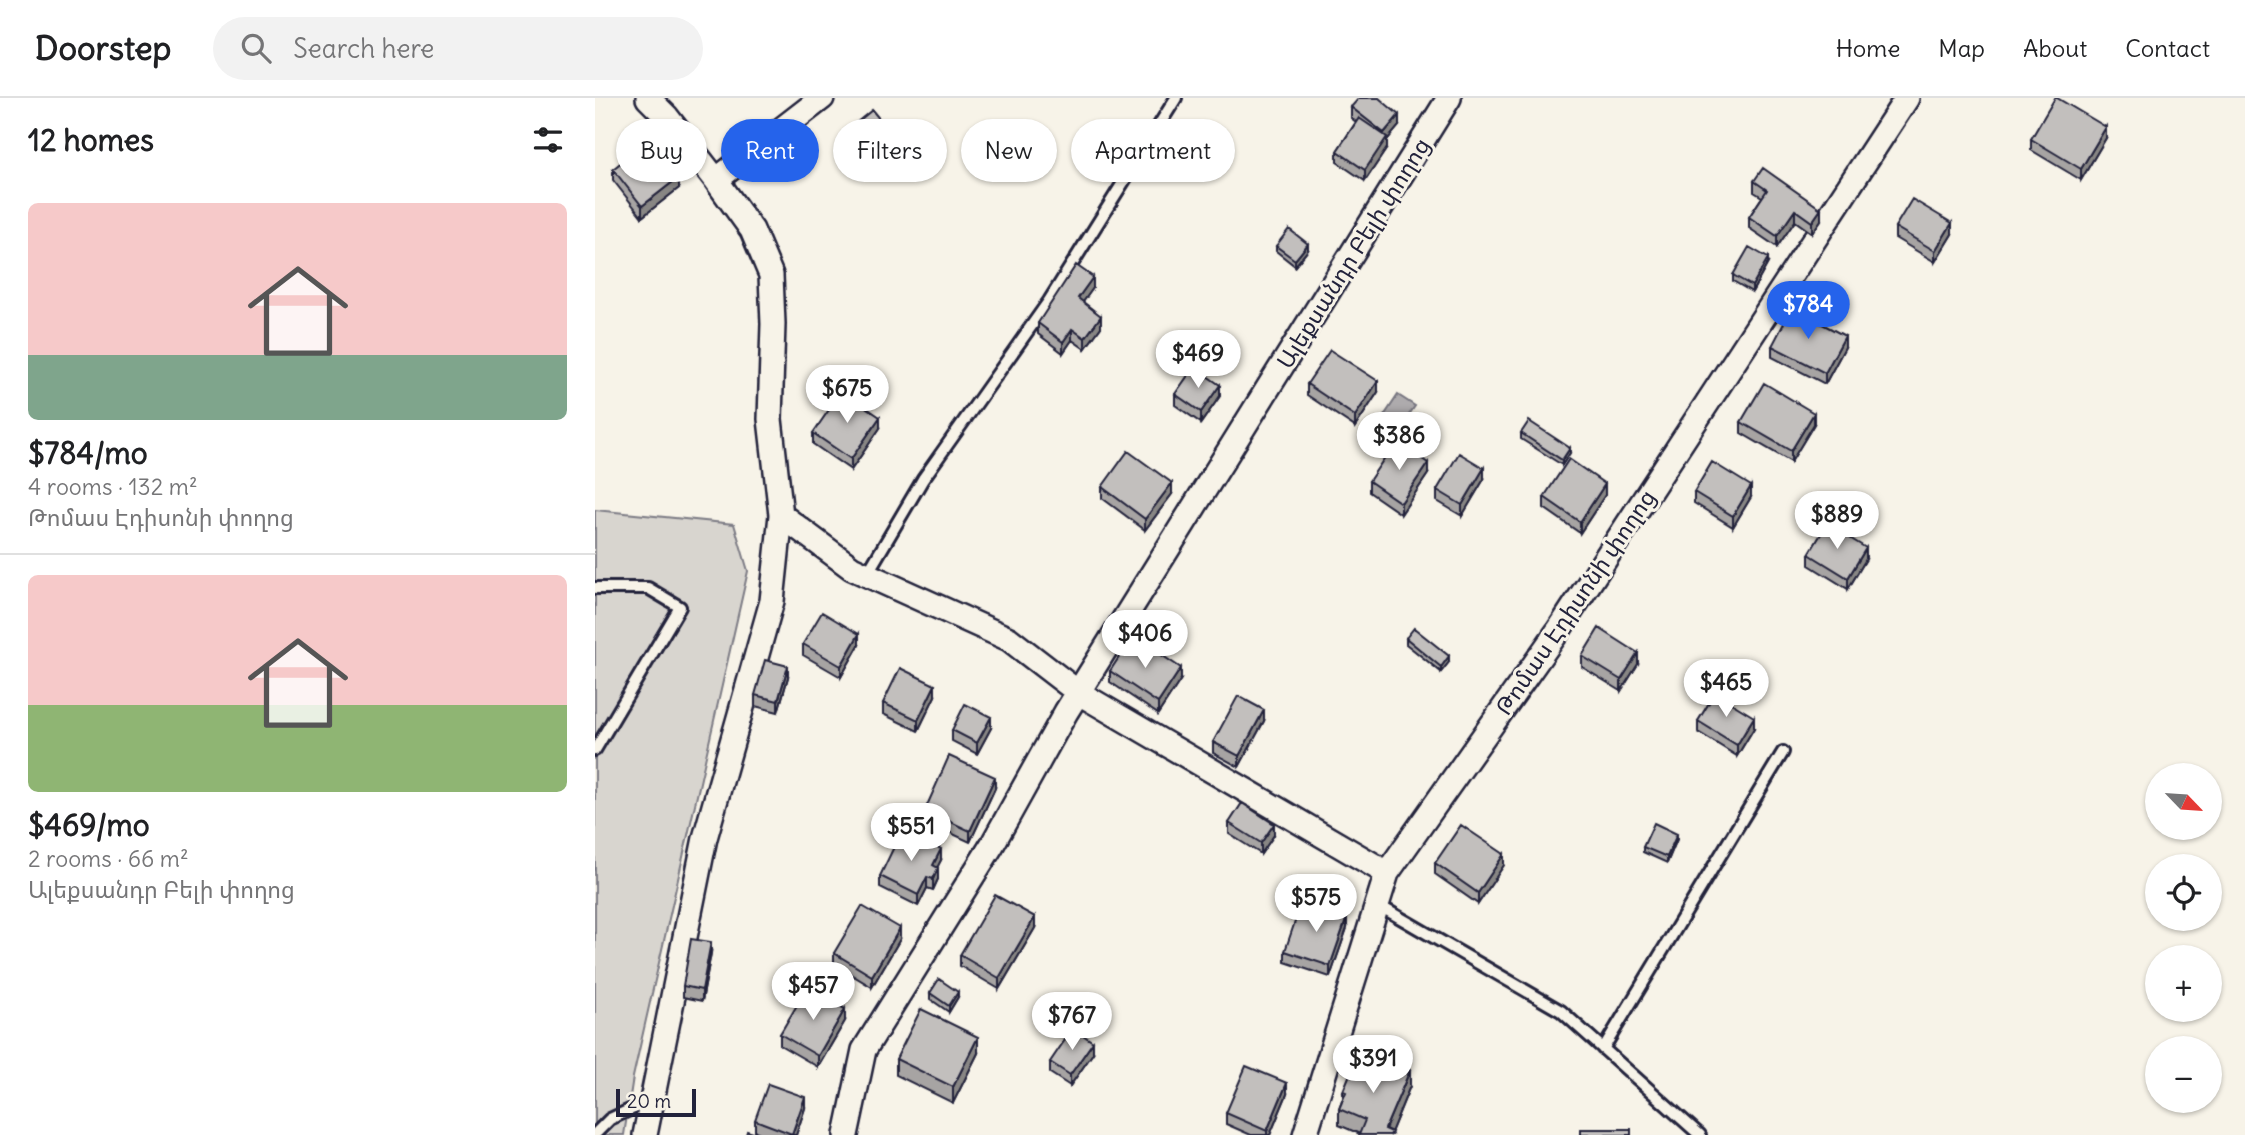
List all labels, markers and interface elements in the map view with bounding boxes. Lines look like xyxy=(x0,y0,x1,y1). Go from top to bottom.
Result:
search box xyxy=(213,17,703,80)
text: Doorstep xyxy=(35,27,171,69)
icon: search xyxy=(237,29,275,67)
text: Search here xyxy=(293,32,434,65)
text: Home xyxy=(1836,33,1900,63)
text: Map xyxy=(1938,33,1985,63)
text: About xyxy=(2023,33,2087,63)
text: Contact xyxy=(2125,33,2210,63)
chip: Buy xyxy=(616,119,707,182)
chip: Rent xyxy=(721,119,819,182)
chip: Filters xyxy=(833,119,947,182)
chip: New xyxy=(961,119,1057,182)
chip: Apartment xyxy=(1071,119,1235,182)
text: 12 homes xyxy=(28,121,154,159)
icon: filters xyxy=(529,121,567,159)
street label: Ալեքսանդր Բելի փողոց xyxy=(1270,132,1436,374)
icon: home xyxy=(235,248,361,374)
pin: $784 xyxy=(1767,282,1849,341)
text: $784 xyxy=(1783,289,1833,318)
pin: $469 xyxy=(1157,330,1239,390)
text: $469 xyxy=(1172,338,1224,367)
pin: $675 xyxy=(806,366,888,425)
text: $675 xyxy=(822,373,872,402)
pin: $386 xyxy=(1358,412,1440,472)
text: $386 xyxy=(1373,420,1425,449)
text: $784/mo xyxy=(28,434,148,472)
text: 4 rooms · 132 m² xyxy=(28,472,198,501)
street label: Թոմաս Էդիսոնի փողոց xyxy=(1489,484,1661,720)
pin: $889 xyxy=(1796,491,1878,551)
text: $889 xyxy=(1811,499,1863,528)
text: Թոմաս Էդիսոնի փողոց xyxy=(28,503,294,532)
pin: $406 xyxy=(1104,610,1186,670)
text: $406 xyxy=(1118,618,1172,647)
icon: home xyxy=(235,620,361,746)
pin: $465 xyxy=(1685,660,1767,719)
text: $465 xyxy=(1700,667,1752,696)
north arrow xyxy=(2145,763,2223,840)
map controls xyxy=(2145,763,2222,1113)
pin: $551 xyxy=(870,804,952,863)
text: $469/mo xyxy=(28,806,150,844)
text: $551 xyxy=(887,811,935,840)
text: 2 rooms · 66 m² xyxy=(28,844,189,873)
button: locate xyxy=(2145,854,2222,931)
pin: $575 xyxy=(1275,874,1357,934)
text: Ալեքսանդր Բելի փողոց xyxy=(28,875,295,904)
text: $575 xyxy=(1291,882,1341,911)
button: + xyxy=(2145,945,2222,1022)
pin: $457 xyxy=(772,962,854,1022)
text: $457 xyxy=(788,970,838,999)
pin: $767 xyxy=(1031,992,1113,1052)
text: $767 xyxy=(1048,1000,1096,1029)
pin: $391 xyxy=(1332,1035,1414,1095)
button: − xyxy=(2145,1036,2222,1113)
text: $391 xyxy=(1349,1043,1397,1072)
scale bar xyxy=(616,1086,697,1118)
text: 20 m xyxy=(627,1089,671,1113)

